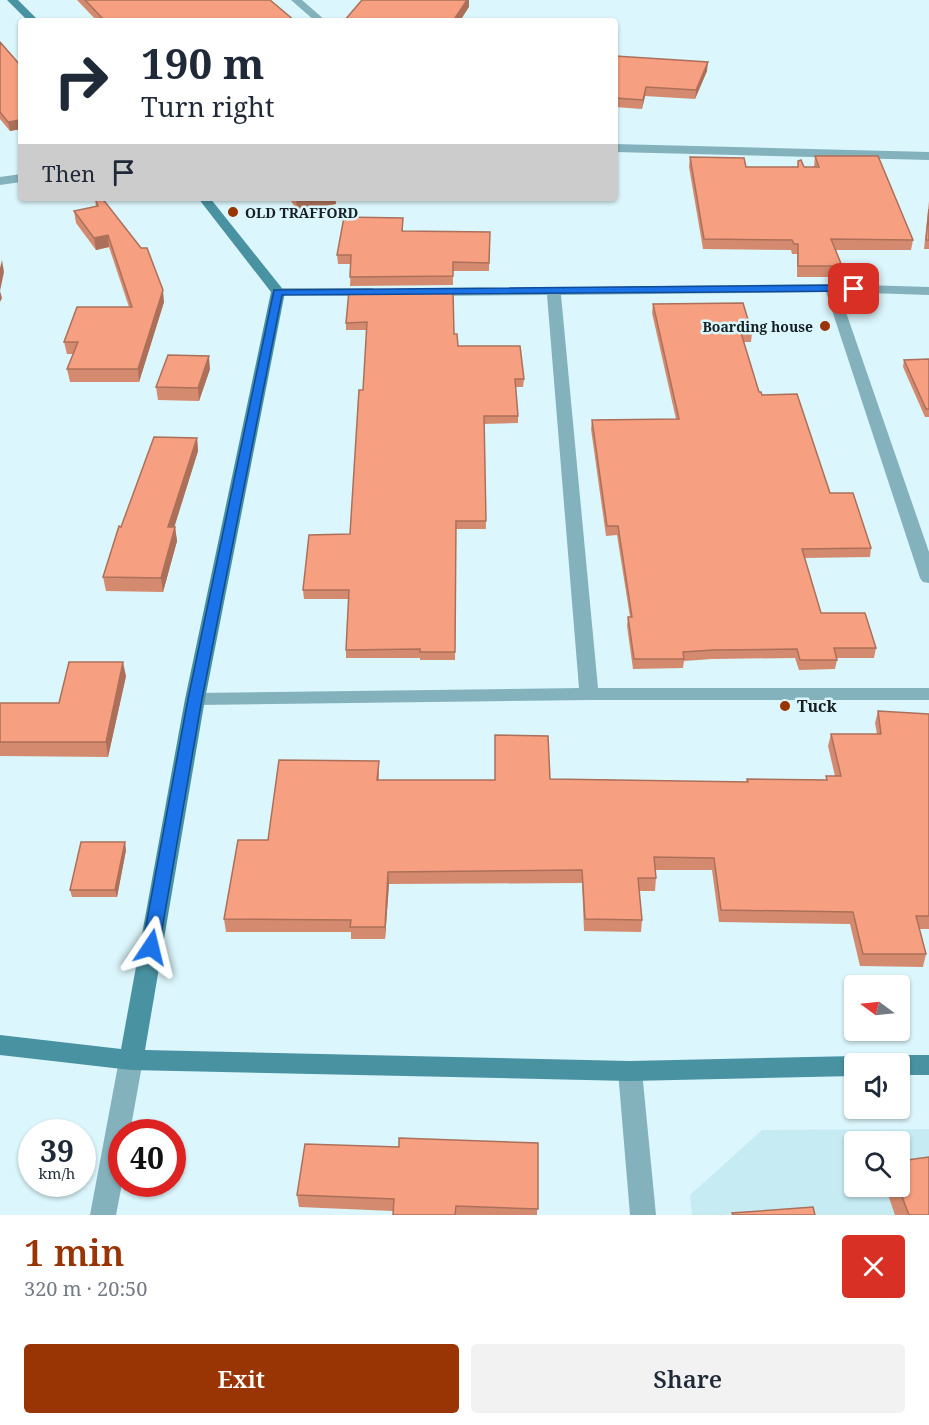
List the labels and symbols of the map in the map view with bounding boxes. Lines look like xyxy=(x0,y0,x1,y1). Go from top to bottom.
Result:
place label: OLD TRAFFORD xyxy=(245,203,358,222)
marker: OLD TRAFFORD xyxy=(226,205,240,219)
pin xyxy=(828,263,879,314)
place label: Boarding house xyxy=(702,317,813,336)
marker: Boarding house xyxy=(818,319,832,333)
place label: Tuck xyxy=(797,695,838,717)
marker: Tuck xyxy=(778,699,792,713)
position arrow xyxy=(119,915,183,979)
north arrow xyxy=(844,975,910,1041)
speed limit sign: 40 xyxy=(108,1119,186,1197)

